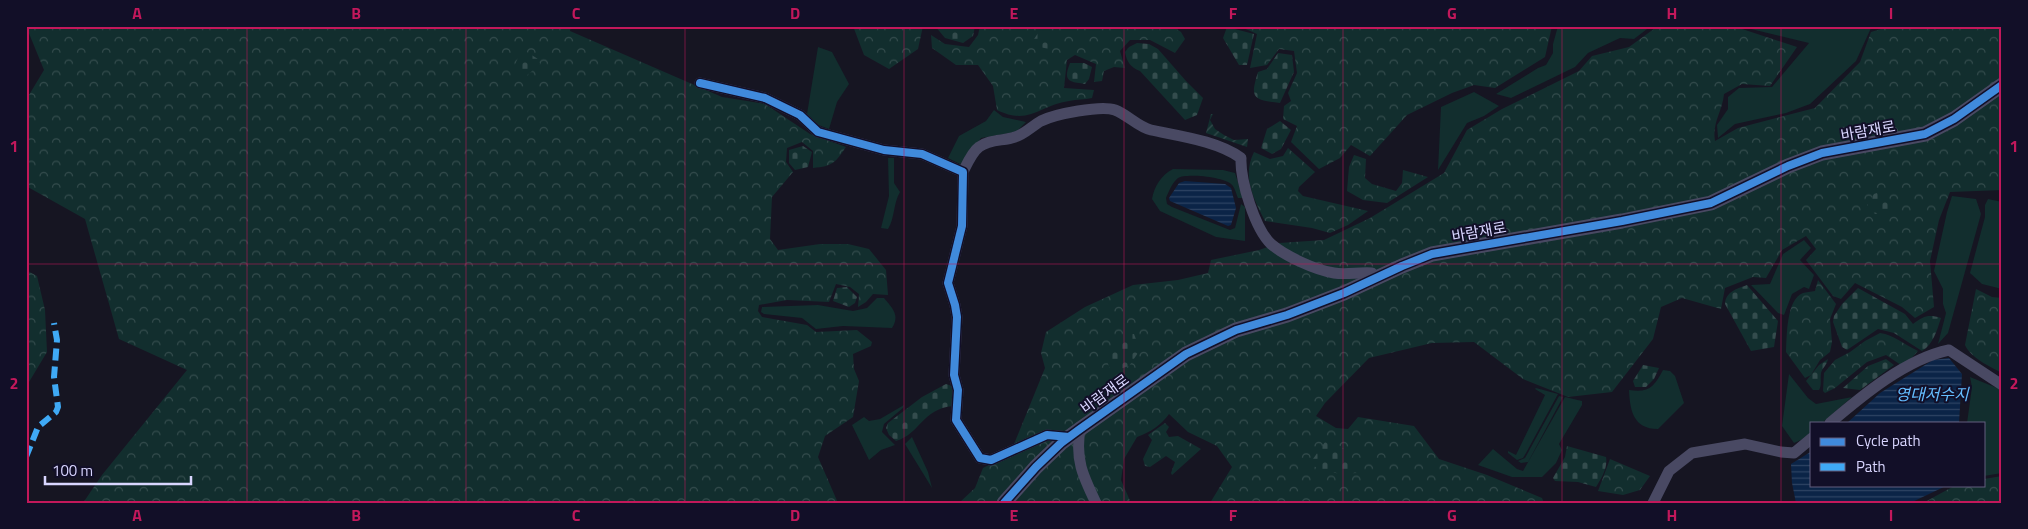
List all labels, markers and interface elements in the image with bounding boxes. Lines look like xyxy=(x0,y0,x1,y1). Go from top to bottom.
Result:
text: A xyxy=(132,1,142,25)
text: B xyxy=(351,1,361,25)
text: C xyxy=(572,1,581,25)
text: D xyxy=(790,1,800,25)
text: E xyxy=(1010,1,1019,25)
text: F xyxy=(1229,1,1238,25)
text: G xyxy=(1447,1,1457,25)
text: H xyxy=(1667,1,1677,25)
text: I xyxy=(1889,1,1893,25)
street label: 바람재로 xyxy=(1839,114,1897,147)
text: 1 xyxy=(10,134,18,158)
text: 1 xyxy=(2010,134,2018,158)
street label: 바람재로 xyxy=(1450,215,1508,248)
street label: 바람재로 xyxy=(1076,368,1134,419)
text: 2 xyxy=(10,371,18,395)
text: 2 xyxy=(2010,371,2018,395)
water label: 영대저수지 xyxy=(1895,382,1970,406)
legend xyxy=(1810,422,1986,486)
text: Cycle path xyxy=(1856,429,1921,452)
scale bar xyxy=(45,454,191,486)
text: Path xyxy=(1856,455,1886,478)
text: 100 m xyxy=(52,459,93,482)
text: A xyxy=(132,503,142,527)
text: B xyxy=(351,503,361,527)
text: C xyxy=(572,503,581,527)
text: D xyxy=(790,503,800,527)
text: E xyxy=(1010,503,1019,527)
text: F xyxy=(1229,503,1238,527)
text: G xyxy=(1447,503,1457,527)
text: H xyxy=(1667,503,1677,527)
text: I xyxy=(1889,503,1893,527)

